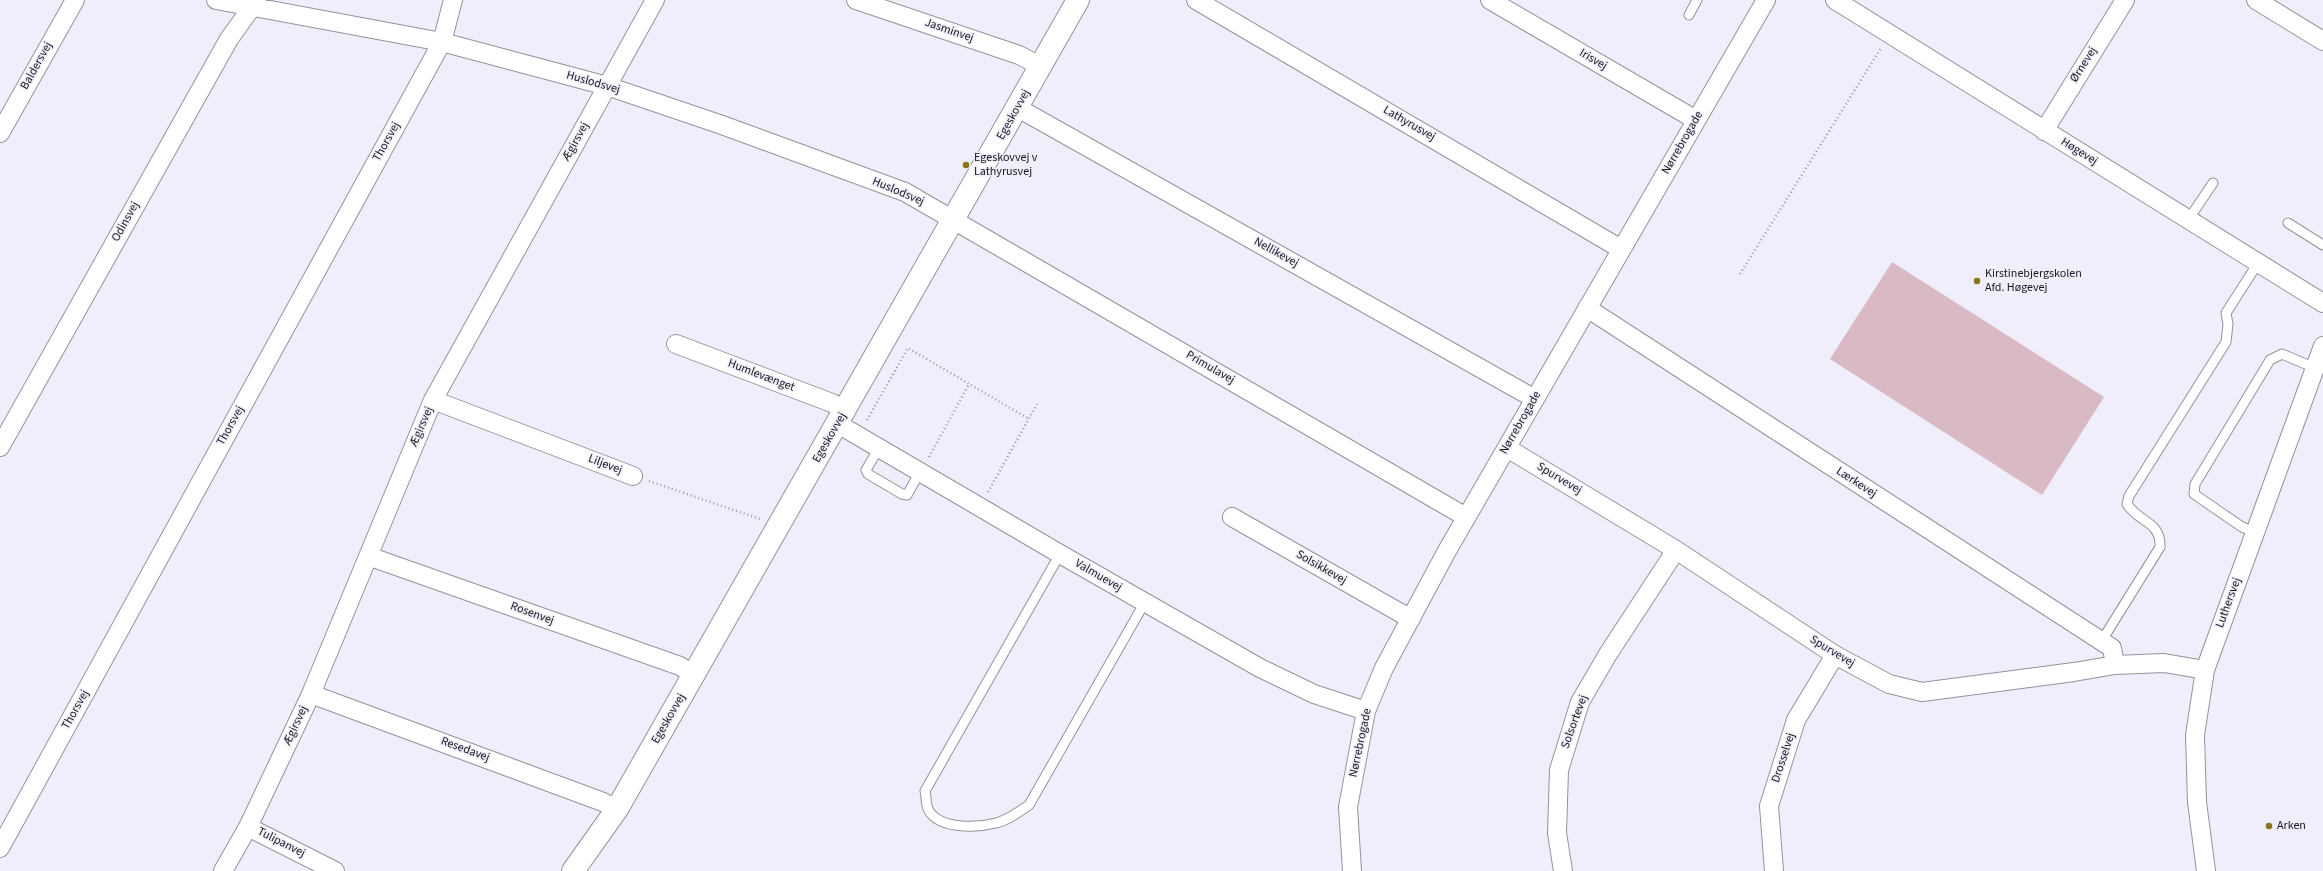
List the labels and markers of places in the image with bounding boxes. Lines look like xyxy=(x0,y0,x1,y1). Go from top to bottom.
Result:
place label: Egeskovvej v Lathyrusvej xyxy=(974,151,1037,179)
marker: Egeskovvej v Lathyrusvej xyxy=(961,160,971,170)
place label: Kirstinebjergskolen Afd. Høgevej xyxy=(1985,267,2082,295)
marker: Kirstinebjergskolen Afd. Høgevej xyxy=(1972,276,1982,286)
place label: Arken xyxy=(2277,819,2306,833)
marker: Arken xyxy=(2264,821,2274,831)

